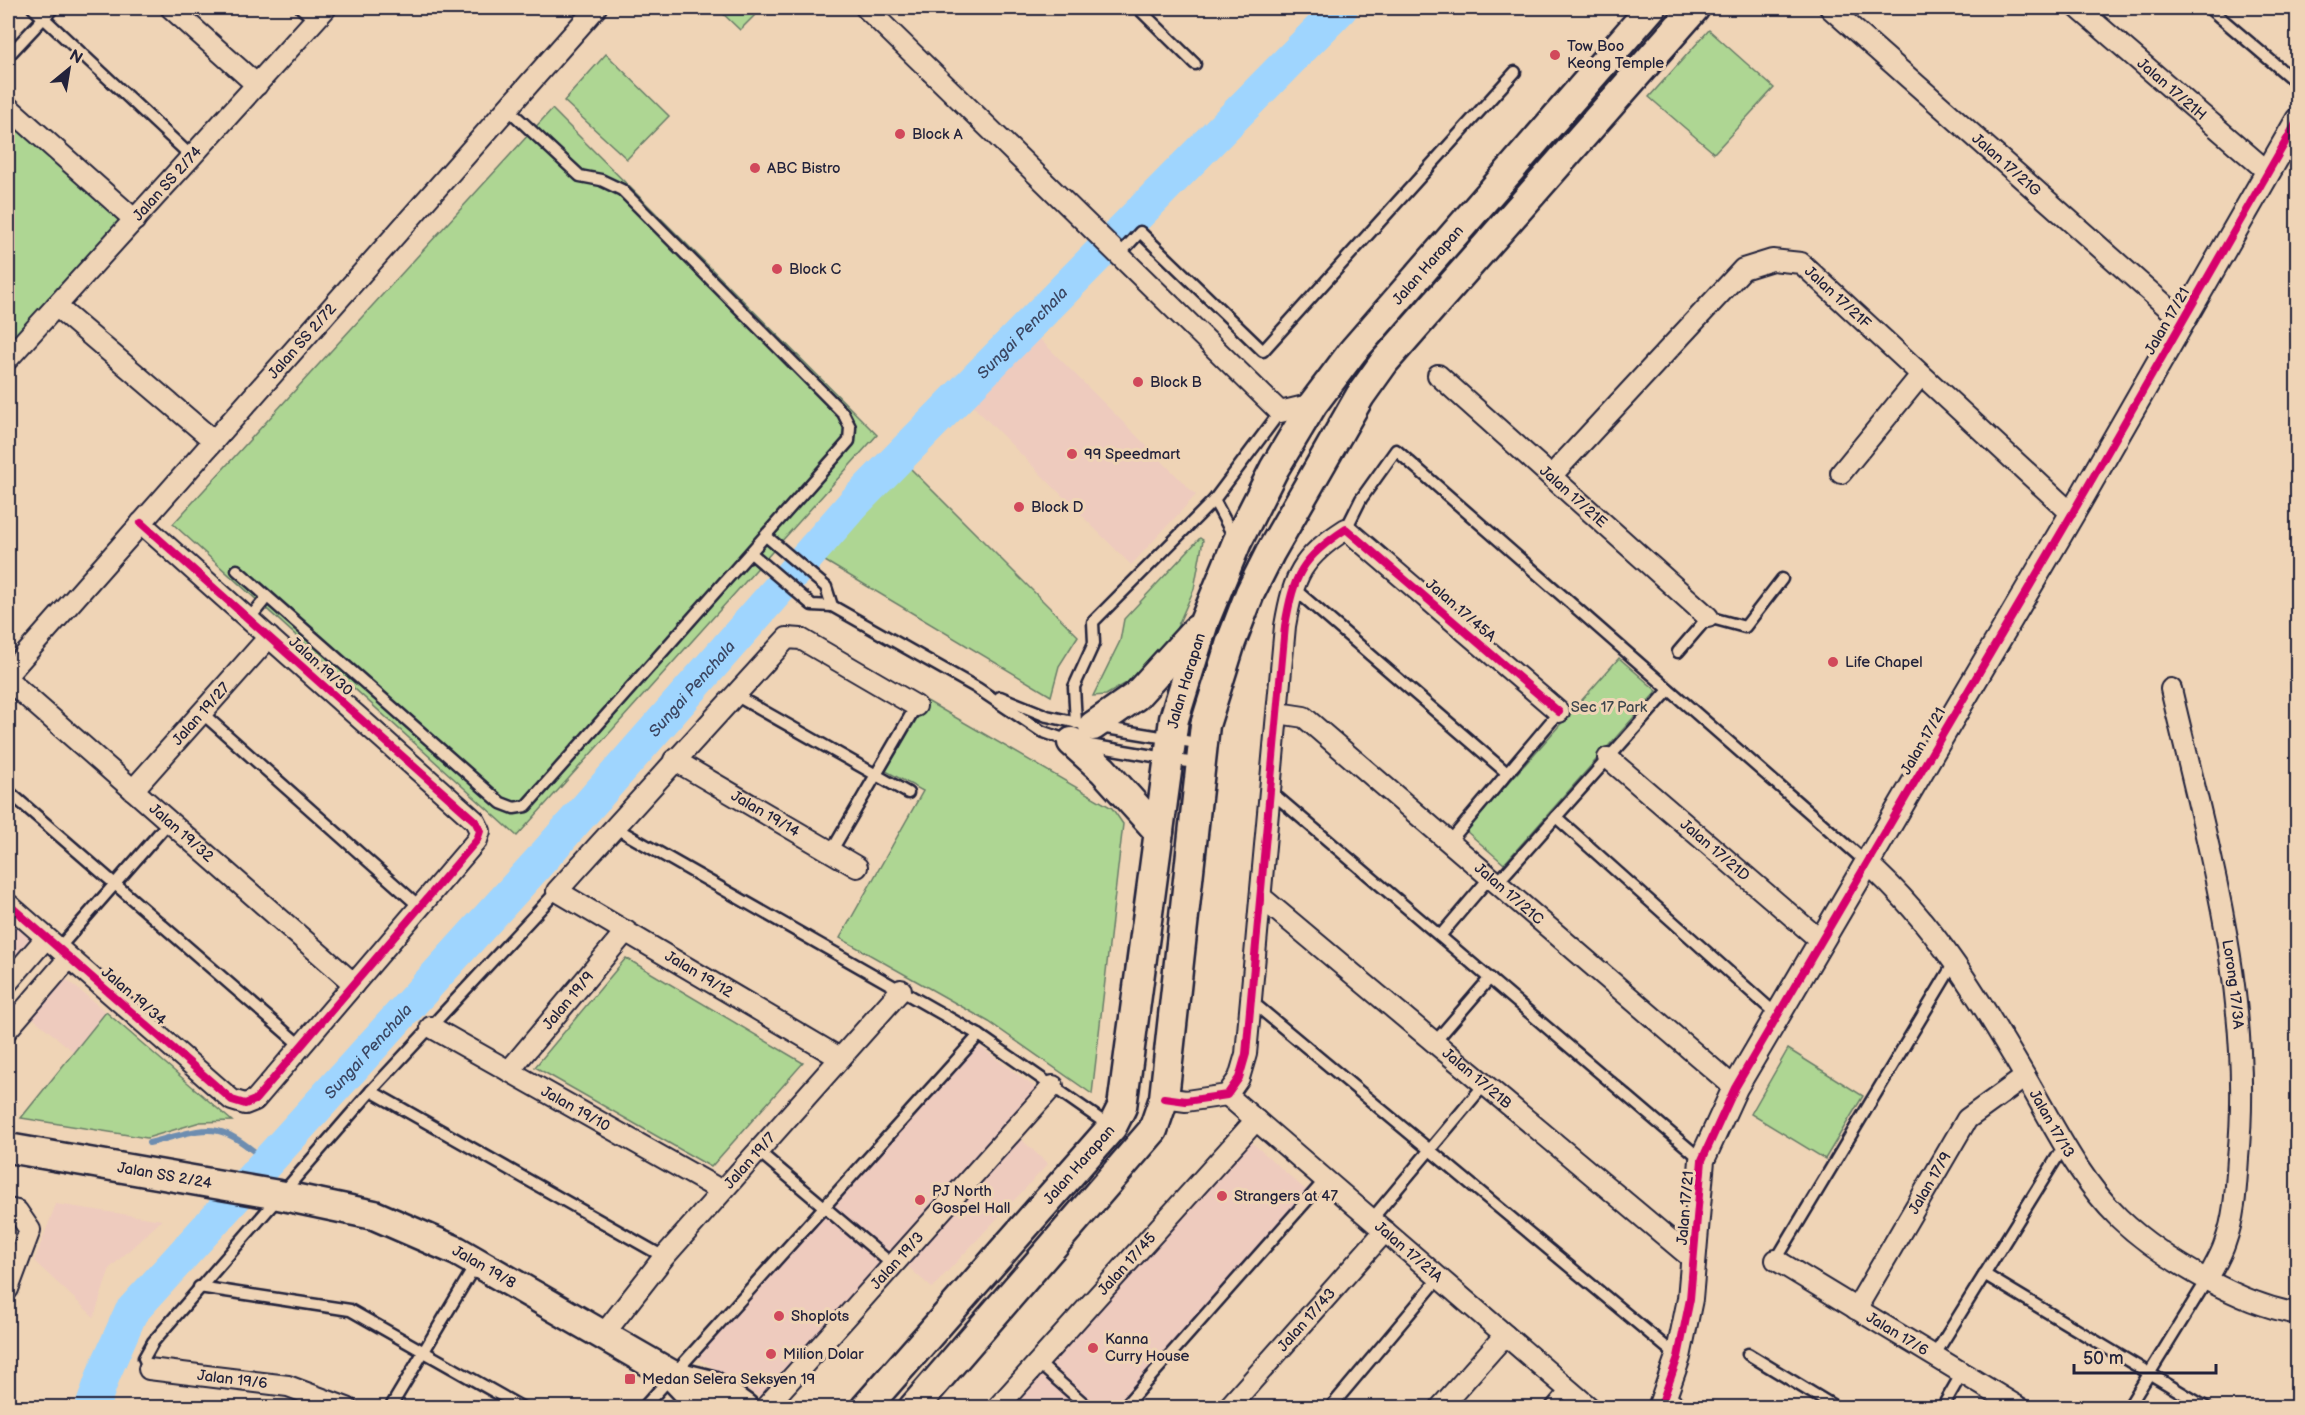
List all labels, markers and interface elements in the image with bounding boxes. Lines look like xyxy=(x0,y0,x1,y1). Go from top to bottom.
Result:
place label: Tow Boo Keong Temple xyxy=(1567,37,1664,73)
north arrow xyxy=(39,39,99,99)
text: N xyxy=(66,46,86,69)
marker: Tow Boo Keong Temple xyxy=(1548,48,1562,62)
street label: Jalan 17/21H xyxy=(2133,54,2210,125)
place label: Block A xyxy=(912,125,963,144)
marker: Block A xyxy=(893,127,907,141)
street label: Jalan 17/21G xyxy=(1968,129,2045,201)
street label: Jalan SS 2/74 xyxy=(129,142,206,225)
place label: ABC Bistro xyxy=(767,159,841,178)
marker: ABC Bistro xyxy=(748,161,762,175)
street label: Jalan Harapan xyxy=(1388,222,1468,309)
place label: Block C xyxy=(789,260,841,279)
marker: Block C xyxy=(770,262,784,276)
street label: Jalan 17/21F xyxy=(1800,262,1875,333)
water label: Sungai Penchala xyxy=(974,284,1072,383)
street label: Jalan 17/21 xyxy=(2141,284,2194,358)
street label: Jalan SS 2/72 xyxy=(264,300,341,383)
place label: Block B xyxy=(1150,373,1202,392)
marker: Block B xyxy=(1131,375,1145,389)
place label: 99 Speedmart xyxy=(1084,445,1181,464)
marker: 99 Speedmart xyxy=(1065,447,1079,461)
street label: Jalan 17/21E xyxy=(1535,462,1611,532)
place label: Block D xyxy=(1031,498,1083,517)
marker: Block D xyxy=(1012,500,1026,514)
street label: Jalan 17/45A xyxy=(1422,575,1500,647)
street label: Jalan Harapan xyxy=(1164,631,1210,730)
street label: Jalan 19/30 xyxy=(285,633,357,700)
water label: Sungai Penchala xyxy=(645,638,740,741)
place label: Life Chapel xyxy=(1845,653,1923,672)
marker: Life Chapel xyxy=(1826,655,1840,669)
street label: Jalan 19/27 xyxy=(168,678,235,749)
park label: Sec 17 Park xyxy=(1571,698,1648,717)
street label: Jalan 17/21 xyxy=(1897,704,1950,778)
street label: Jalan 19/14 xyxy=(727,786,803,841)
street label: Jalan 19/32 xyxy=(145,799,218,866)
street label: Jalan 17/21D xyxy=(1676,815,1753,885)
street label: Jalan 17/21C xyxy=(1470,859,1548,929)
street label: Lorong 17/3A xyxy=(2217,938,2248,1031)
street label: Jalan 19/12 xyxy=(661,947,736,1002)
street label: Jalan 19/34 xyxy=(97,963,170,1030)
street label: Jalan 19/9 xyxy=(539,968,598,1034)
water label: Sungai Penchala xyxy=(321,1001,417,1103)
street label: Jalan 17/21B xyxy=(1438,1044,1515,1113)
street label: Jalan 19/10 xyxy=(538,1082,613,1136)
street label: Jalan 17/13 xyxy=(2025,1086,2079,1161)
street label: Jalan Harapan xyxy=(1039,1121,1119,1208)
street label: Jalan 19/7 xyxy=(720,1128,780,1193)
street label: Jalan 17/9 xyxy=(1904,1149,1956,1218)
street label: Jalan SS 2/24 xyxy=(116,1158,213,1193)
street label: Jalan 17/21 xyxy=(1673,1170,1698,1246)
place label: PJ North Gospel Hall xyxy=(932,1182,1010,1218)
place label: Strangers at 47 xyxy=(1234,1187,1339,1206)
marker: Strangers at 47 xyxy=(1215,1189,1229,1203)
marker: PJ North Gospel Hall xyxy=(913,1193,927,1207)
street label: Jalan 17/21A xyxy=(1370,1218,1447,1287)
street label: Jalan 19/3 xyxy=(867,1228,928,1293)
street label: Jalan 17/45 xyxy=(1094,1229,1160,1299)
street label: Jalan 19/8 xyxy=(449,1241,519,1293)
street label: Jalan 17/43 xyxy=(1273,1284,1340,1356)
place label: Shoplots xyxy=(791,1307,850,1326)
street label: Jalan 17/6 xyxy=(1863,1308,1932,1360)
marker: Shoplots xyxy=(772,1309,786,1323)
place label: Kanna Curry House xyxy=(1105,1330,1190,1366)
scale bar xyxy=(2074,1337,2216,1375)
marker: Kanna Curry House xyxy=(1086,1341,1100,1355)
place label: Milion Dolar xyxy=(783,1345,864,1364)
marker: Milion Dolar xyxy=(764,1347,778,1361)
text: 50 m xyxy=(2083,1348,2124,1369)
street label: Jalan 19/6 xyxy=(196,1366,269,1393)
place label: Medan Selera Seksyen 19 xyxy=(642,1370,815,1389)
marker: Medan Selera Seksyen 19 xyxy=(623,1372,637,1386)

